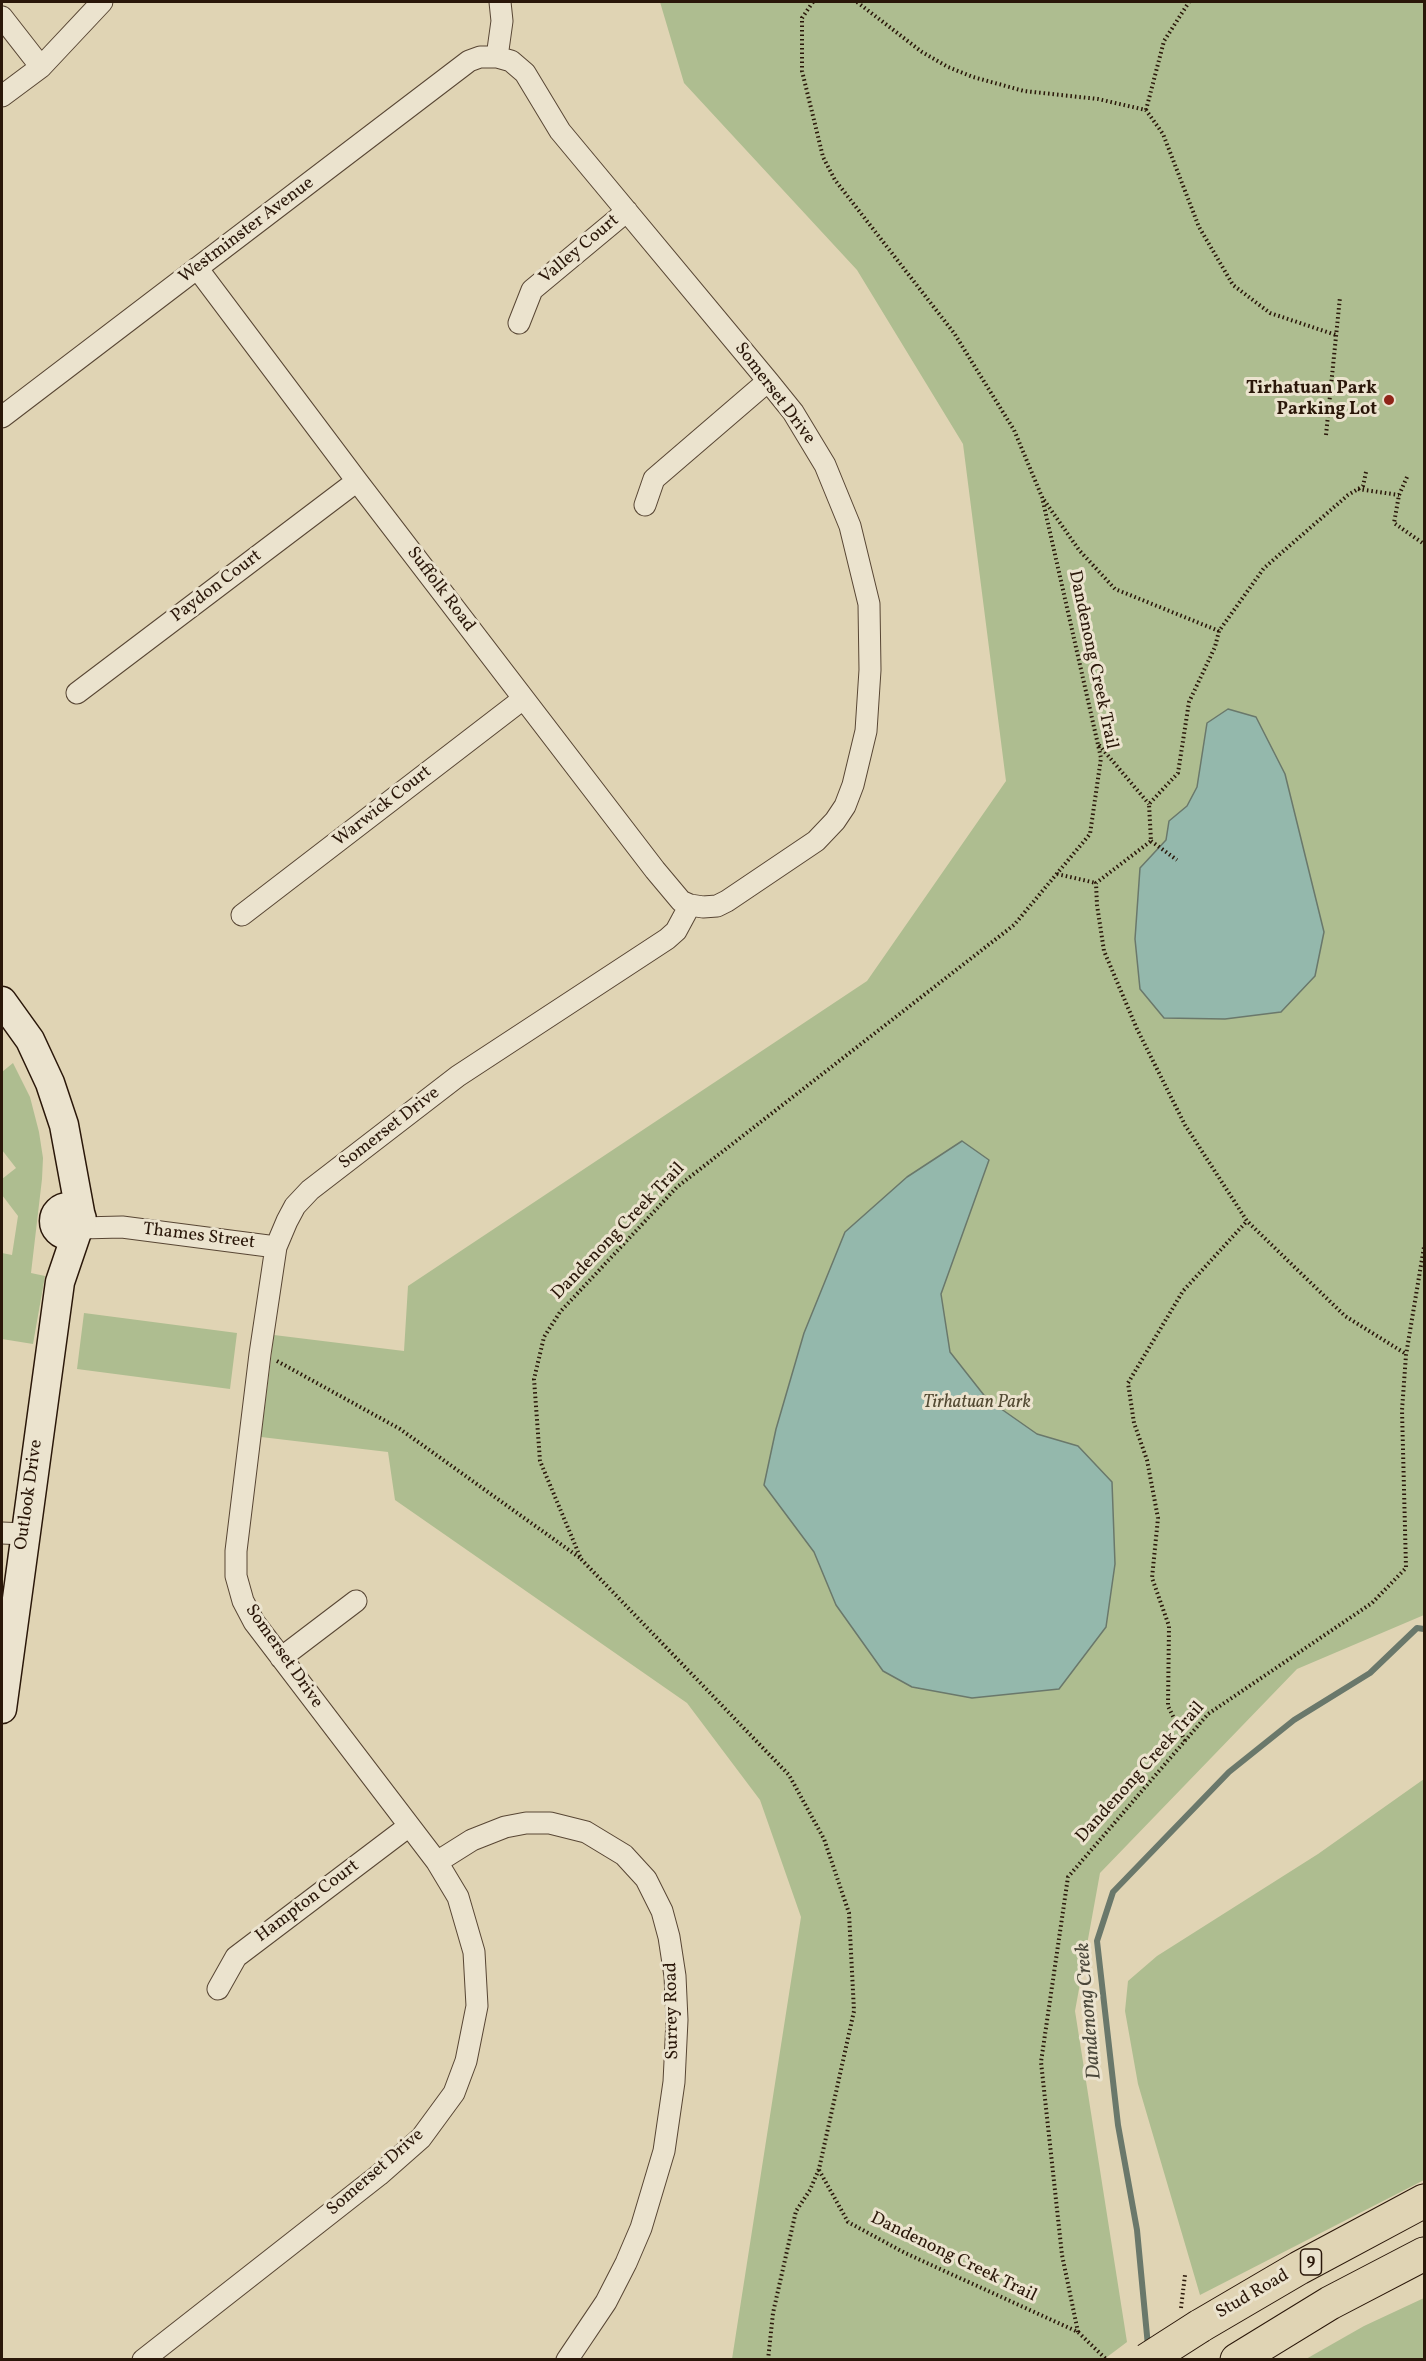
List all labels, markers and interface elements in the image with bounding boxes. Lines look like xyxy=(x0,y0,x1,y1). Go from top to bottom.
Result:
street label: Westminster Avenue xyxy=(175,173,319,289)
street label: Valley Court xyxy=(536,210,624,290)
street label: Somerset Drive xyxy=(729,339,819,449)
place label: Tirhatuan Park Parking Lot xyxy=(1246,379,1377,422)
marker: Tirhatuan Park Parking Lot xyxy=(1382,393,1396,407)
street label: Suffolk Road xyxy=(401,543,479,637)
street label: Paydon Court xyxy=(167,546,267,628)
street label: Dandenong Creek Trail xyxy=(1062,569,1122,751)
street label: Warwick Court xyxy=(329,762,437,852)
street label: Somerset Drive xyxy=(335,1083,445,1175)
street label: Dandenong Creek Trail xyxy=(548,1159,690,1305)
street label: Thames Street xyxy=(142,1219,256,1255)
park label: Tirhatuan Park xyxy=(923,1393,1031,1415)
street label: Outlook Drive xyxy=(12,1438,48,1552)
street label: Somerset Drive xyxy=(239,1601,327,1713)
street label: Dandenong Creek Trail xyxy=(1072,1698,1210,1848)
street label: Hampton Court xyxy=(252,1856,364,1948)
water label: Dandenong Creek xyxy=(1072,1942,1108,2080)
street label: Surrey Road xyxy=(661,1962,685,2060)
street label: Somerset Drive xyxy=(323,2125,429,2221)
street label: Dandenong Creek Trail xyxy=(866,2208,1040,2308)
road number: 9 xyxy=(1300,2249,1322,2275)
street label: Stud Road xyxy=(1213,2265,1293,2325)

